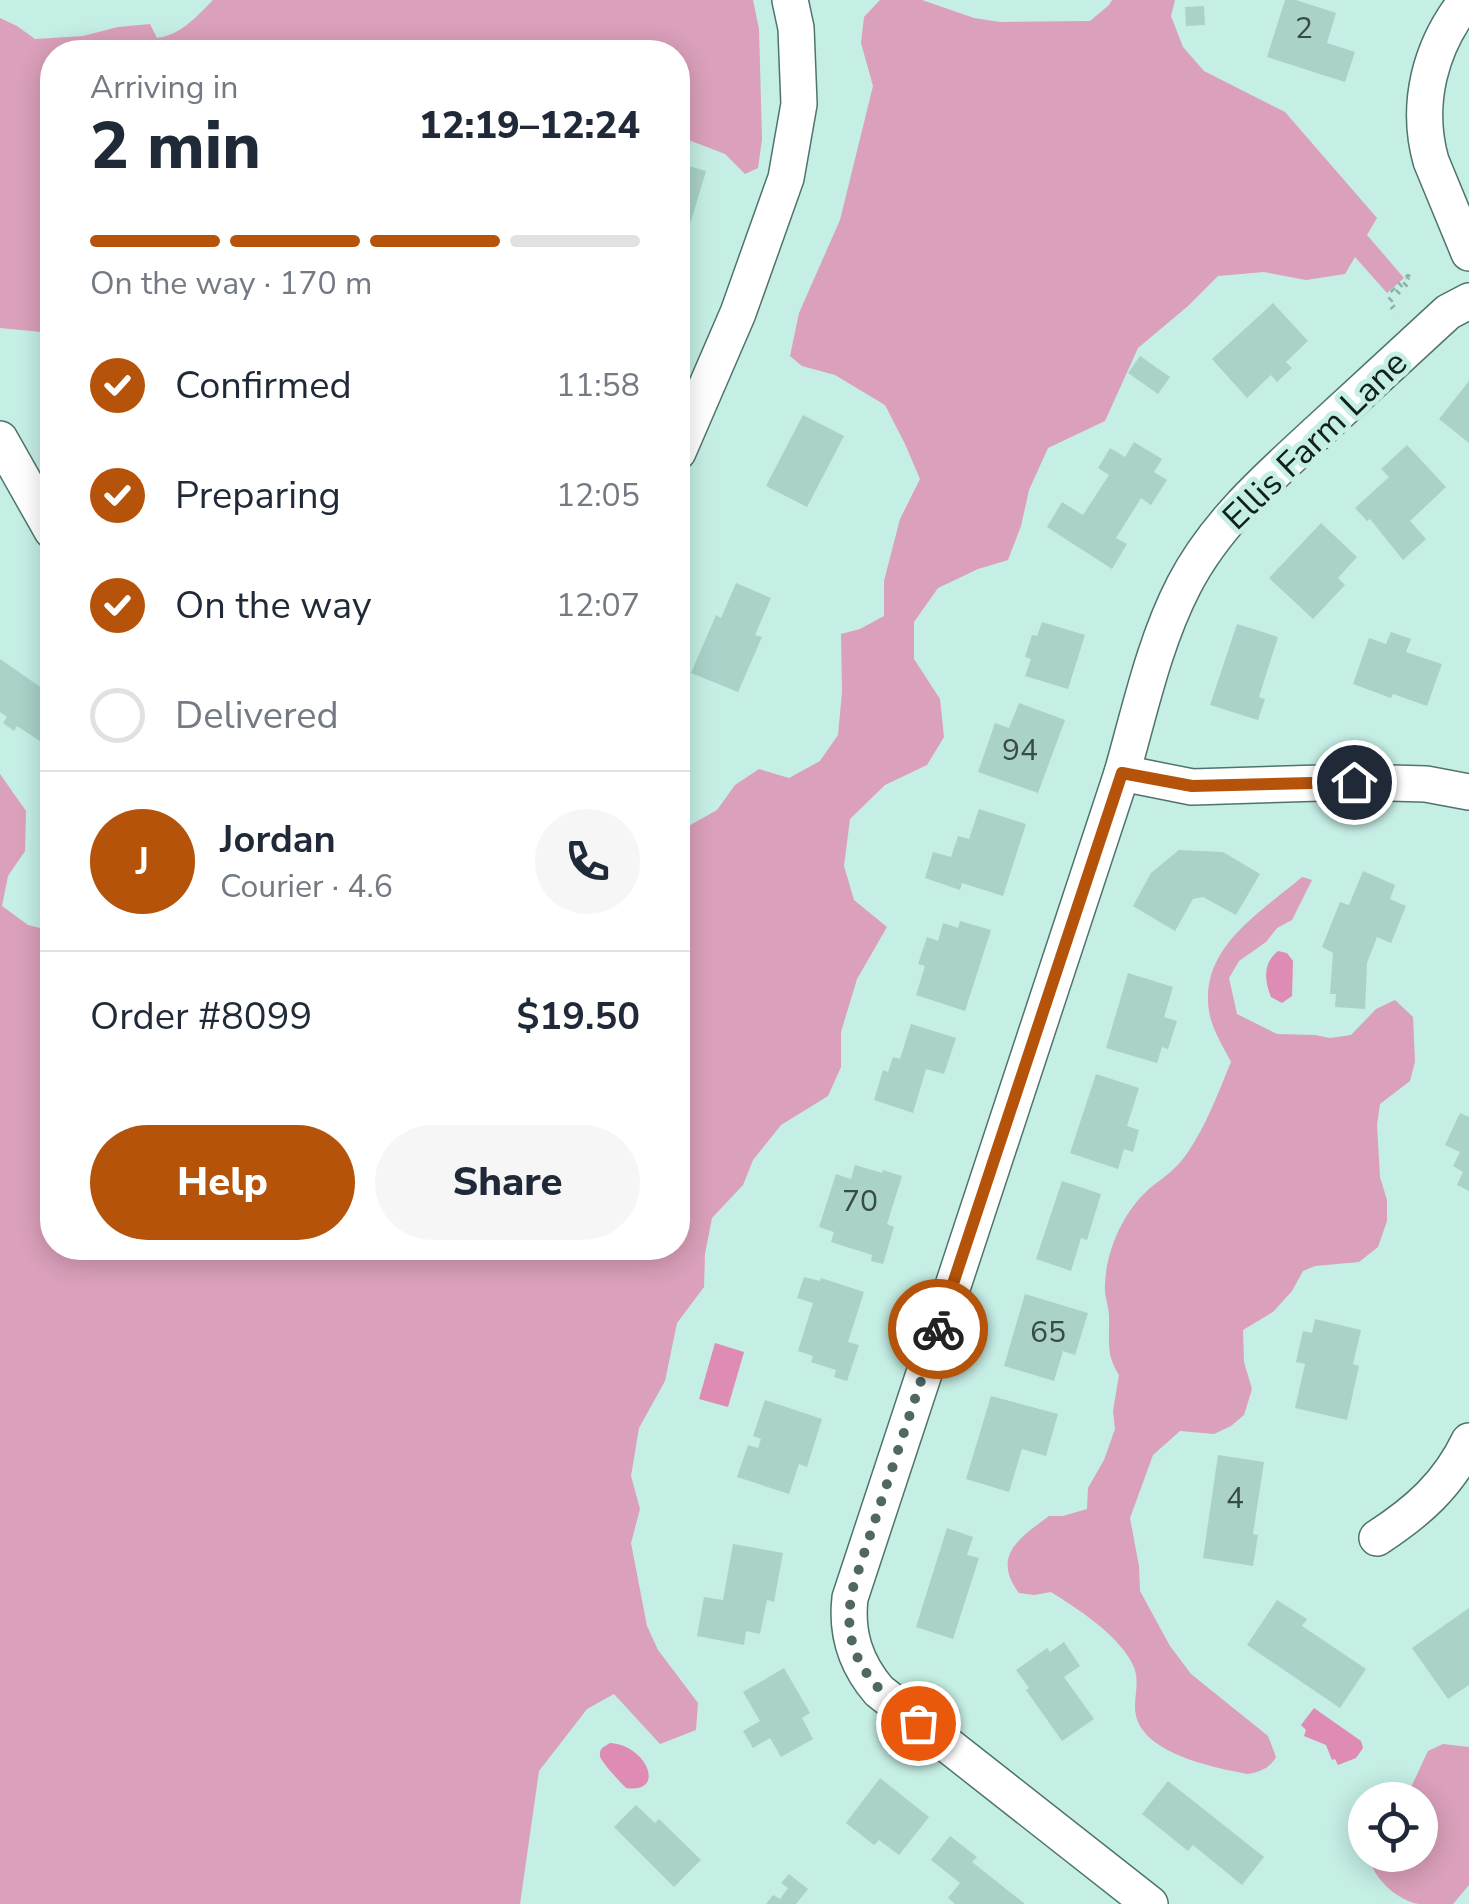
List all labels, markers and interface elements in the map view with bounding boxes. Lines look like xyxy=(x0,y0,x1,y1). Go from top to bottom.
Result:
house number: 2 xyxy=(1295,8,1313,49)
text: Arriving in xyxy=(90,66,238,109)
text: 12:19–12:24 xyxy=(419,100,640,151)
text: 2 min xyxy=(90,102,261,191)
text: On the way · 170 m xyxy=(90,262,372,305)
street label: Ellis Farm Lane xyxy=(1212,340,1418,540)
icon: check xyxy=(90,358,145,413)
text: Confirmed xyxy=(175,360,352,411)
text: 11:58 xyxy=(556,364,640,407)
icon: check xyxy=(90,468,145,523)
text: Preparing xyxy=(175,470,341,521)
text: 12:05 xyxy=(556,474,640,517)
icon: check xyxy=(90,578,145,633)
text: On the way xyxy=(175,580,371,631)
text: 12:07 xyxy=(556,584,640,627)
text: Delivered xyxy=(175,690,339,741)
house number: 94 xyxy=(1002,730,1038,771)
pin xyxy=(1312,740,1397,825)
icon: home xyxy=(1327,755,1382,810)
button: phone xyxy=(535,809,640,914)
text: Jordan xyxy=(220,814,336,865)
text: J xyxy=(136,836,149,887)
text: Courier · 4.6 xyxy=(220,865,393,908)
text: Order #8099 xyxy=(90,991,312,1042)
text: $19.50 xyxy=(517,991,640,1042)
button: Help xyxy=(90,1125,355,1240)
button: Share xyxy=(375,1125,640,1240)
house number: 70 xyxy=(842,1181,878,1222)
courier xyxy=(888,1279,988,1379)
icon: bike xyxy=(911,1302,966,1357)
house number: 65 xyxy=(1030,1312,1066,1353)
house number: 4 xyxy=(1226,1478,1244,1519)
pin xyxy=(876,1681,961,1766)
icon: bag xyxy=(891,1696,946,1751)
map controls xyxy=(1348,1782,1438,1872)
button: locate xyxy=(1348,1782,1438,1872)

